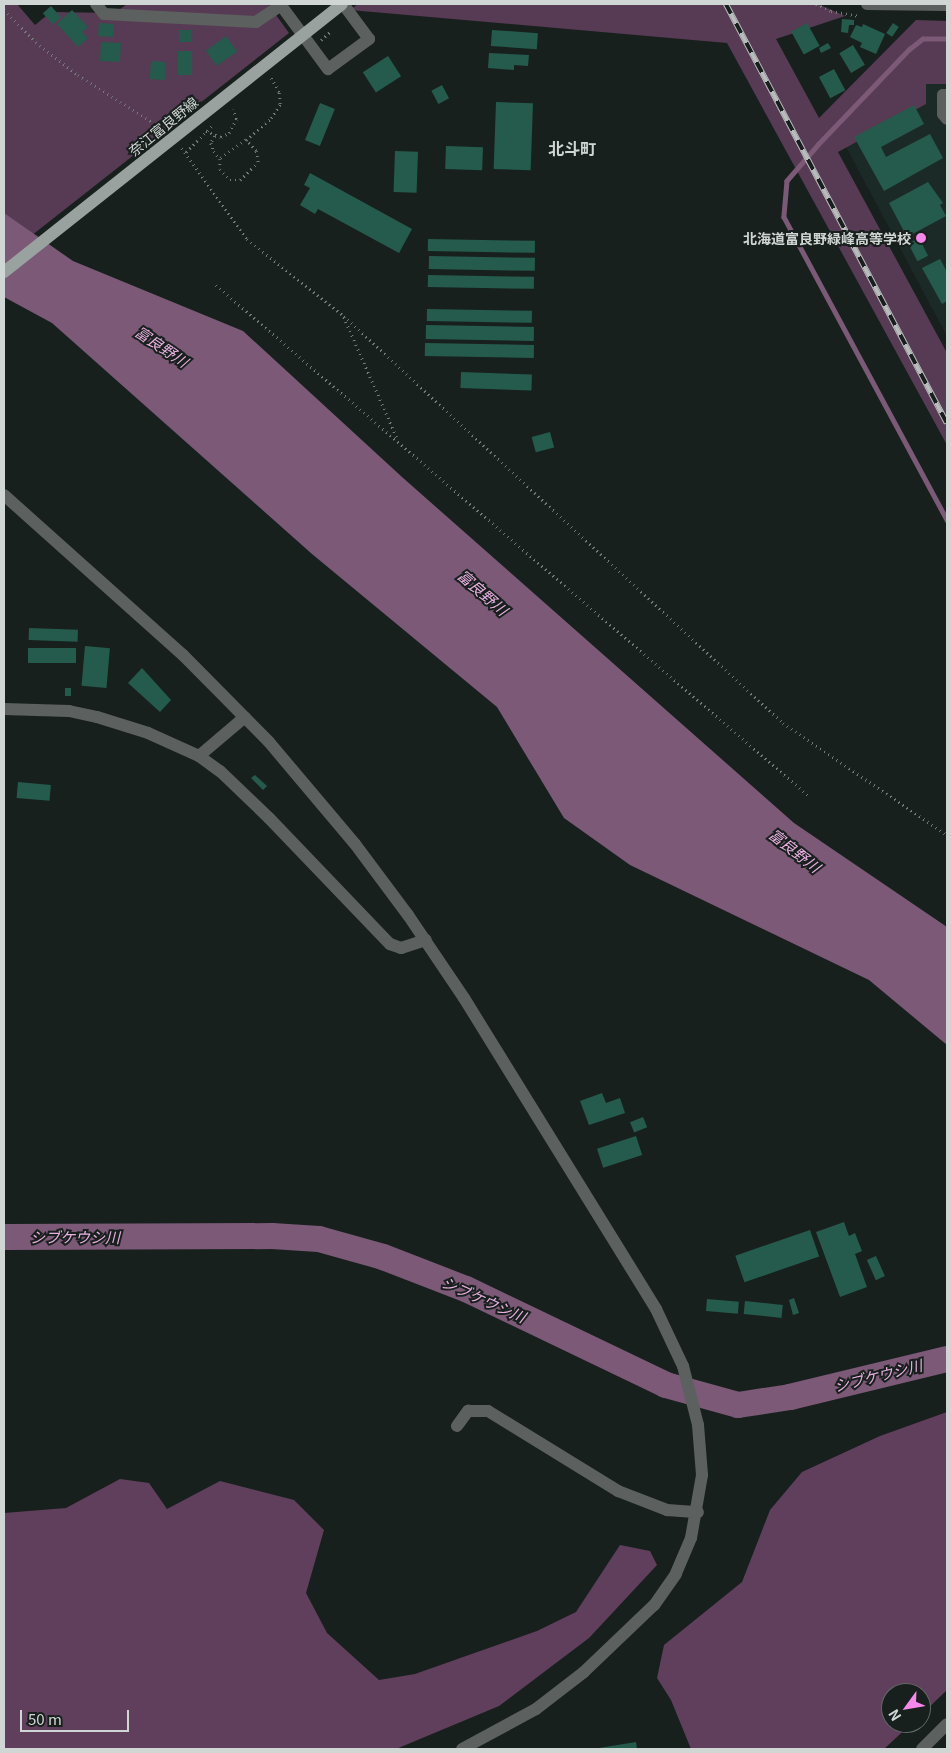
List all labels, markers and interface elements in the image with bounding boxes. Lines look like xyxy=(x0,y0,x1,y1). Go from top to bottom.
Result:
street label: 奈江富良野線 xyxy=(125,93,201,159)
district label: 北斗町 xyxy=(548,138,596,158)
place label: 北海道富良野緑峰高等学校 xyxy=(743,230,911,246)
marker: 北海道富良野緑峰高等学校 xyxy=(915,232,927,244)
water label: 富良野川 xyxy=(132,322,192,370)
water label: 富良野川 xyxy=(454,566,512,618)
water label: 富良野川 xyxy=(766,824,824,876)
water label: シブケウシ川 xyxy=(30,1228,120,1246)
water label: シブケウシ川 xyxy=(439,1272,529,1326)
water label: シブケウシ川 xyxy=(832,1355,924,1395)
north arrow xyxy=(881,1683,931,1733)
scale bar xyxy=(22,1700,131,1732)
text: N xyxy=(883,1706,905,1725)
text: 50 m xyxy=(28,1708,62,1729)

